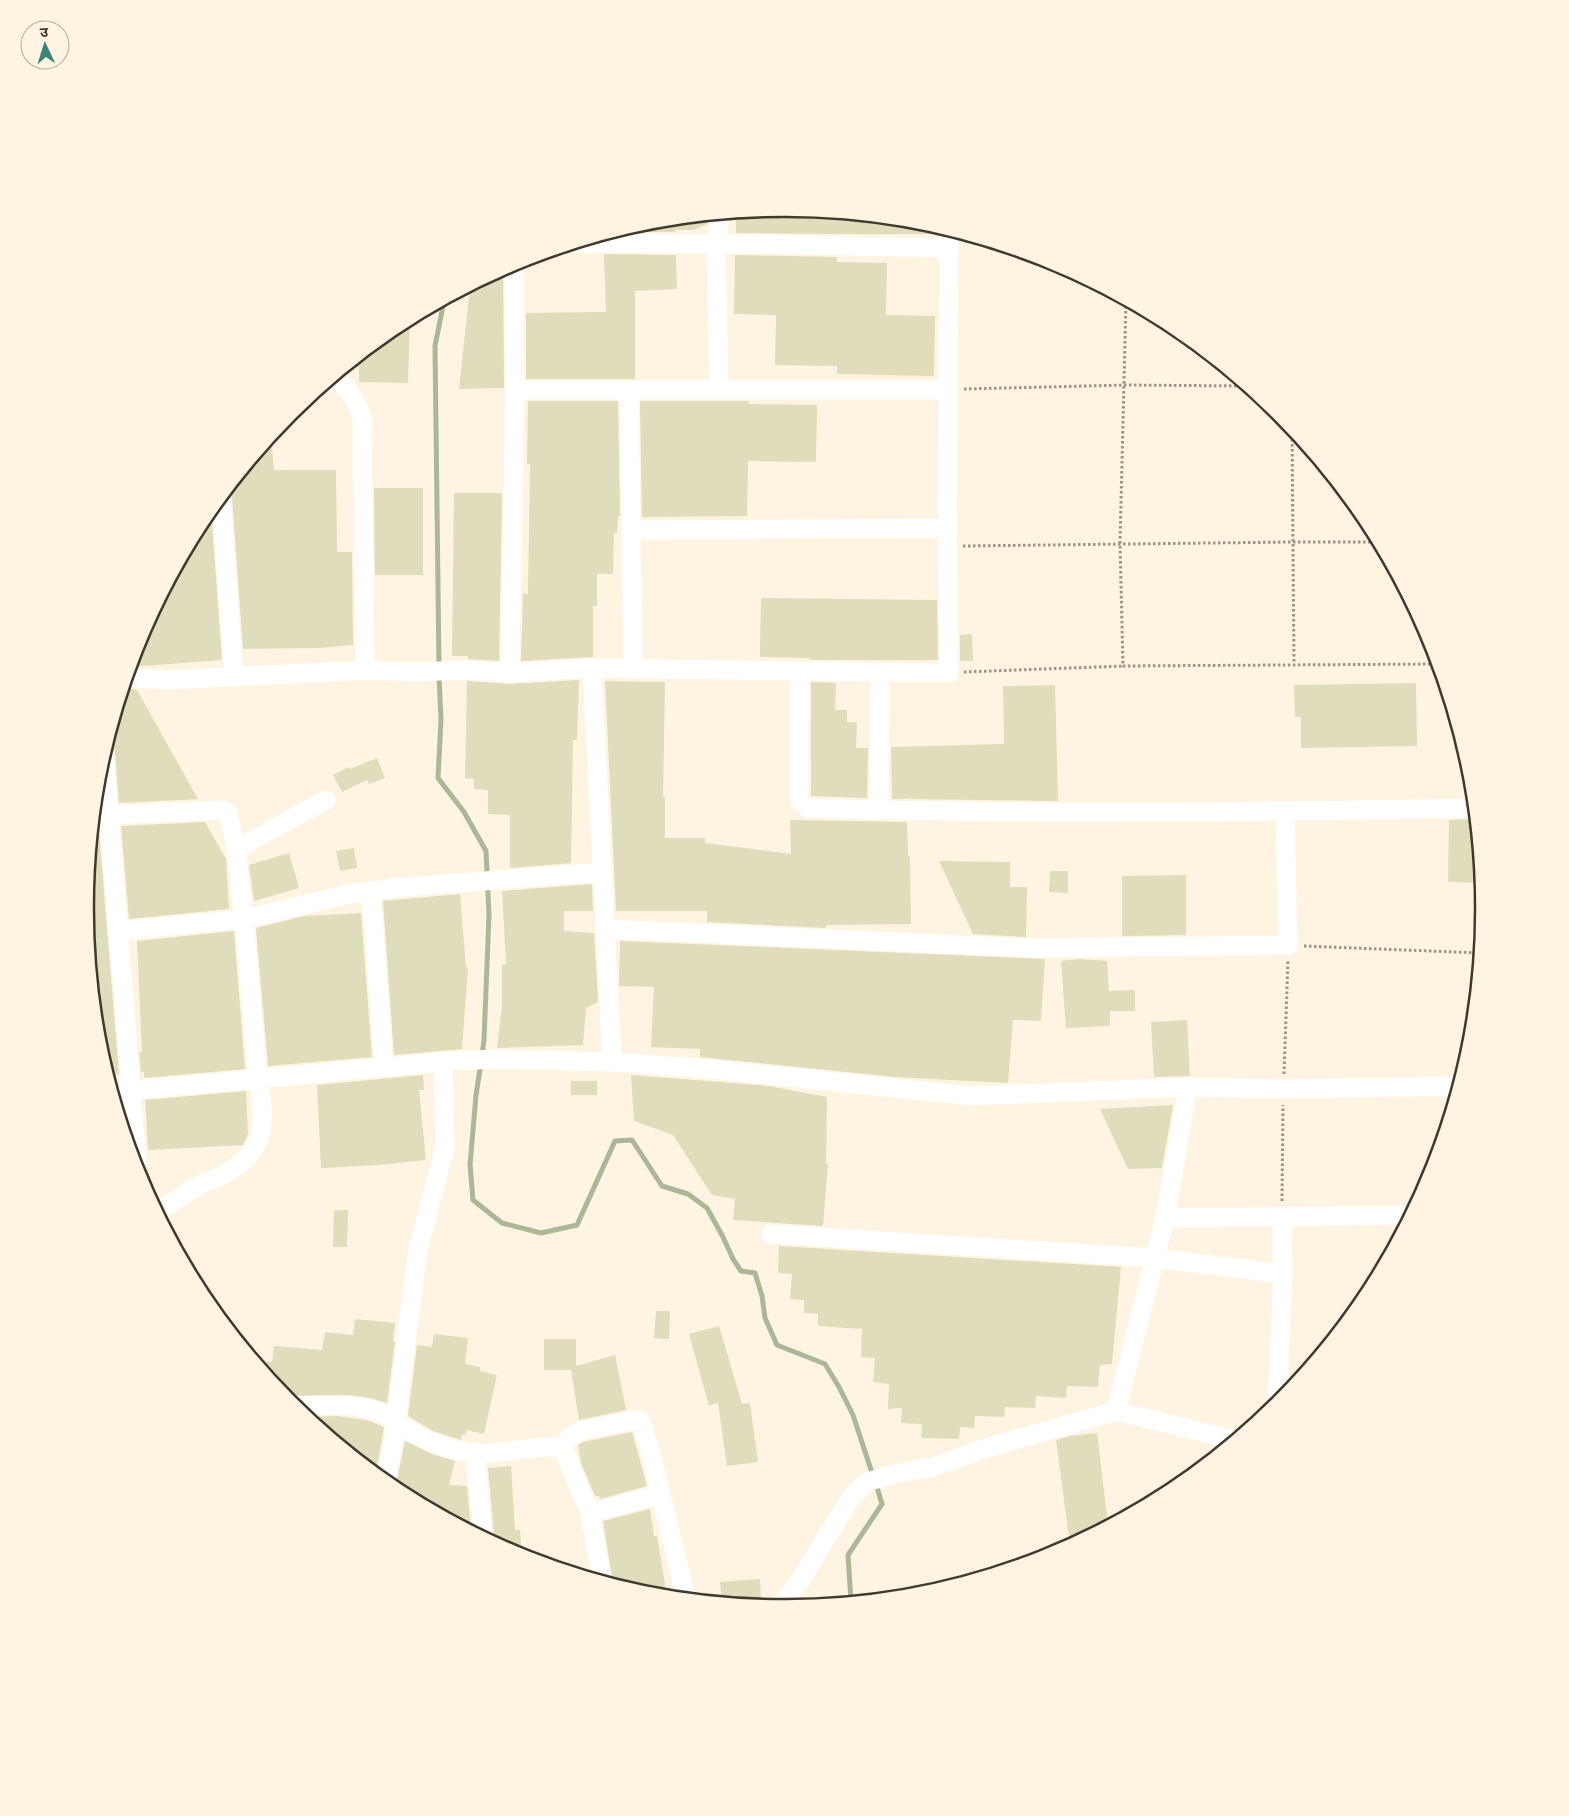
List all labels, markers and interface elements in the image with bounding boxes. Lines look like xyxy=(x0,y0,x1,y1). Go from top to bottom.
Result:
north arrow xyxy=(20,20,70,70)
text: उ xyxy=(39,24,50,41)

